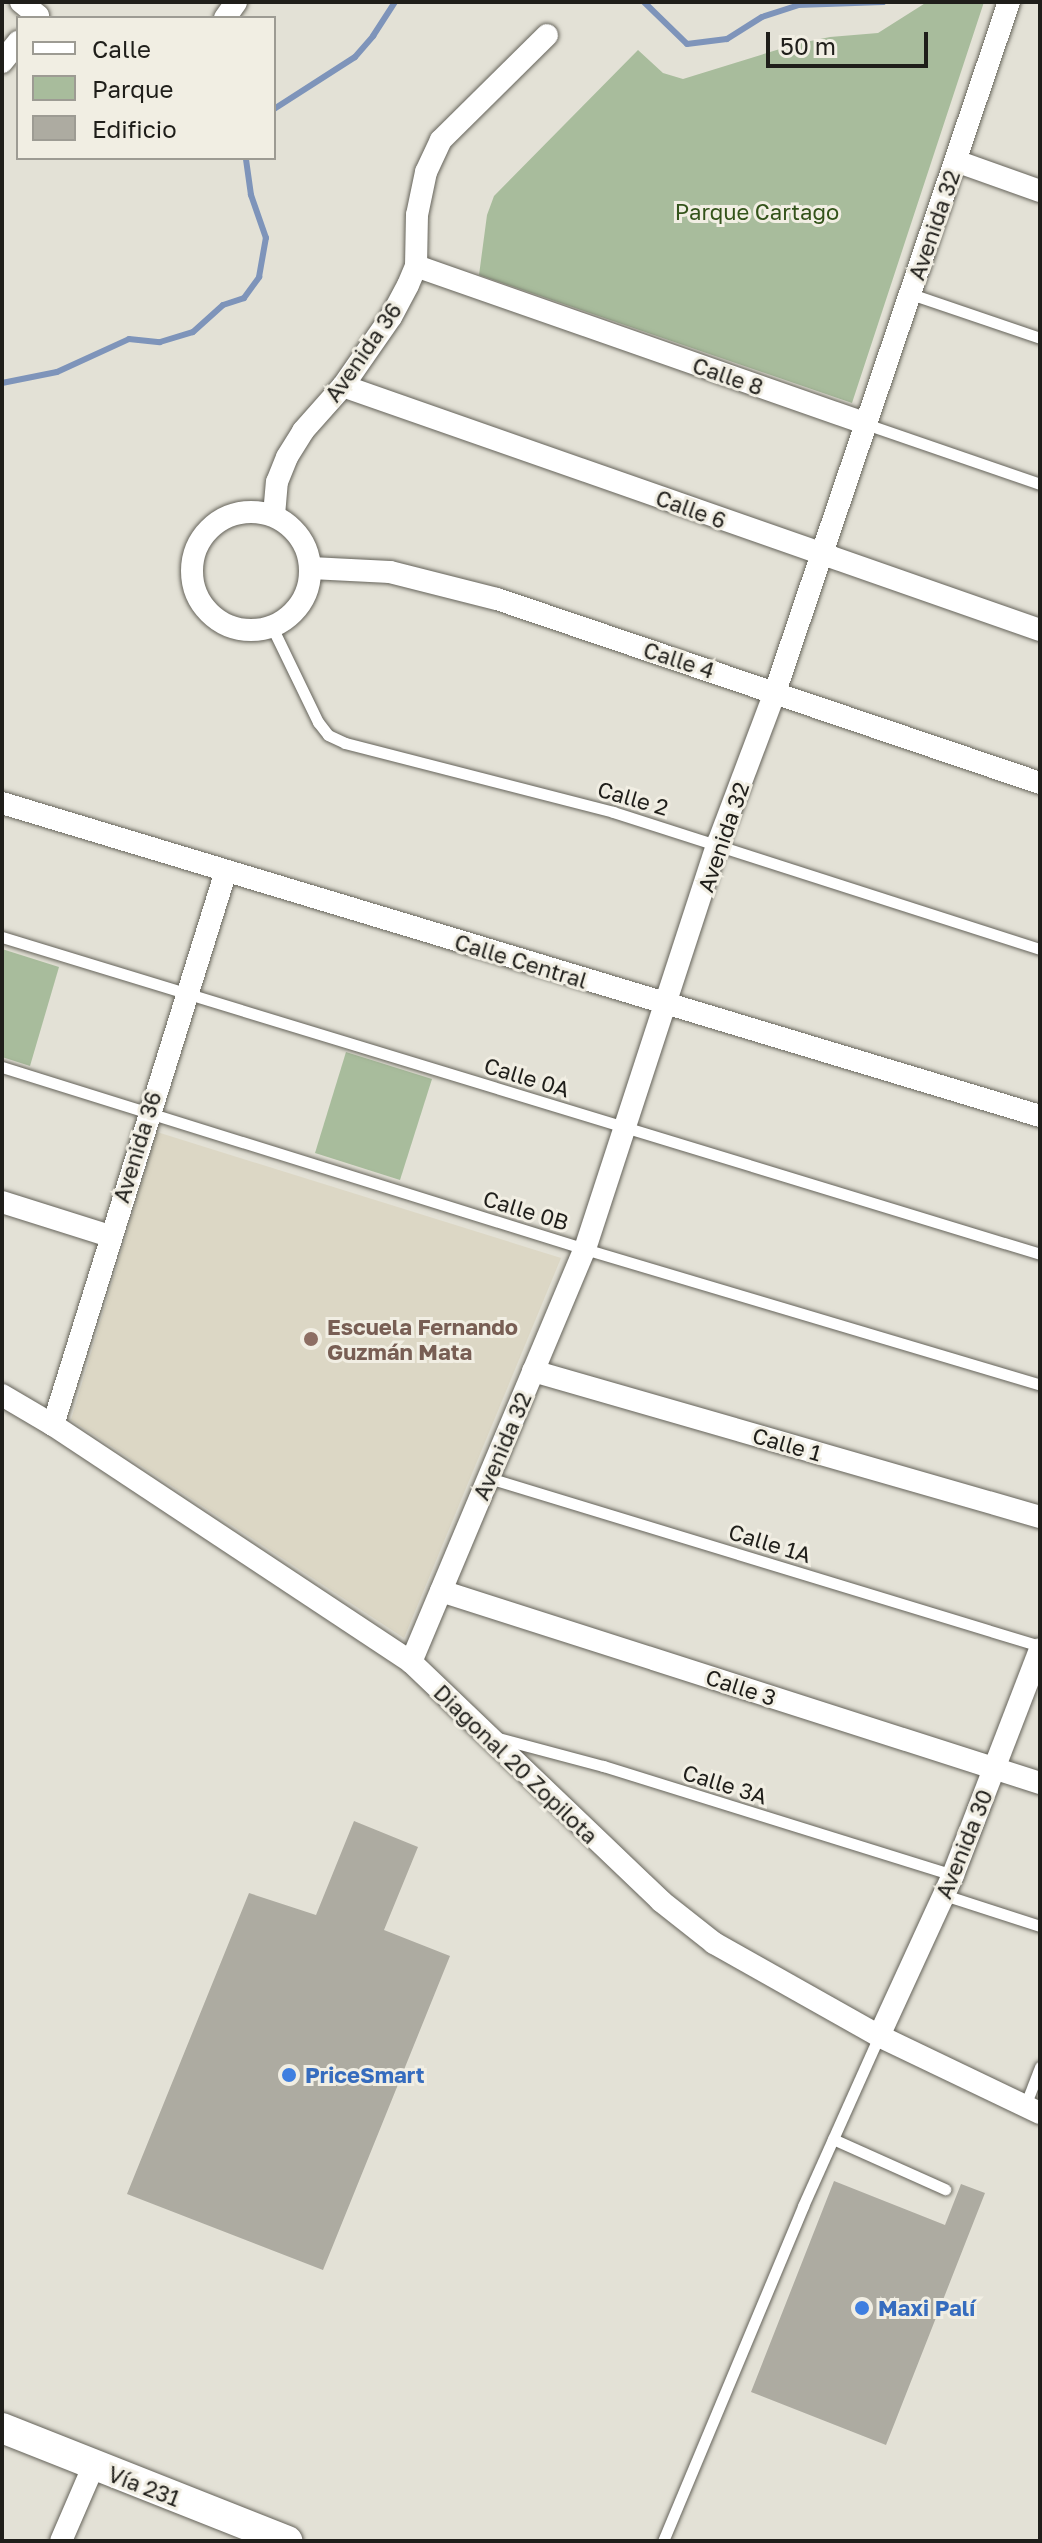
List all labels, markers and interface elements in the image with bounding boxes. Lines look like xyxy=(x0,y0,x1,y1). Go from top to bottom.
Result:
legend xyxy=(16,16,276,160)
scale bar xyxy=(770,16,932,66)
text: 50 m xyxy=(780,31,836,60)
text: Calle xyxy=(92,34,151,63)
text: Parque xyxy=(92,74,173,103)
text: Edificio xyxy=(92,114,177,143)
street label: Avenida 32 xyxy=(903,167,965,283)
park label: Parque Cartago xyxy=(675,199,839,225)
street label: Avenida 36 xyxy=(319,297,407,407)
street label: Calle 8 xyxy=(689,352,767,400)
street label: Calle 6 xyxy=(652,484,730,534)
street label: Calle 4 xyxy=(640,636,718,684)
street label: Calle 2 xyxy=(595,775,671,821)
street label: Avenida 32 xyxy=(692,779,754,895)
street label: Calle Central xyxy=(452,928,590,994)
street label: Calle 0A xyxy=(481,1052,573,1102)
street label: Avenida 36 xyxy=(108,1088,166,1206)
street label: Calle 0B xyxy=(480,1185,572,1235)
place label: Escuela Fernando Guzmán Mata xyxy=(327,1313,518,1364)
marker: Escuela Fernando Guzmán Mata xyxy=(302,1330,320,1348)
street label: Avenida 32 xyxy=(467,1388,537,1504)
street label: Calle 1 xyxy=(750,1422,824,1466)
street label: Calle 1A xyxy=(726,1518,814,1568)
street label: Calle 3 xyxy=(703,1663,779,1711)
street label: Diagonal 20 Zopilota xyxy=(429,1679,603,1849)
street label: Calle 3A xyxy=(679,1759,771,1809)
street label: Avenida 30 xyxy=(930,1786,998,1902)
place label: PriceSmart xyxy=(305,2062,425,2088)
marker: PriceSmart xyxy=(280,2066,298,2084)
place label: Maxi Palí xyxy=(878,2295,975,2321)
marker: Maxi Palí xyxy=(853,2299,871,2317)
street label: Vía 231 xyxy=(104,2460,184,2512)

